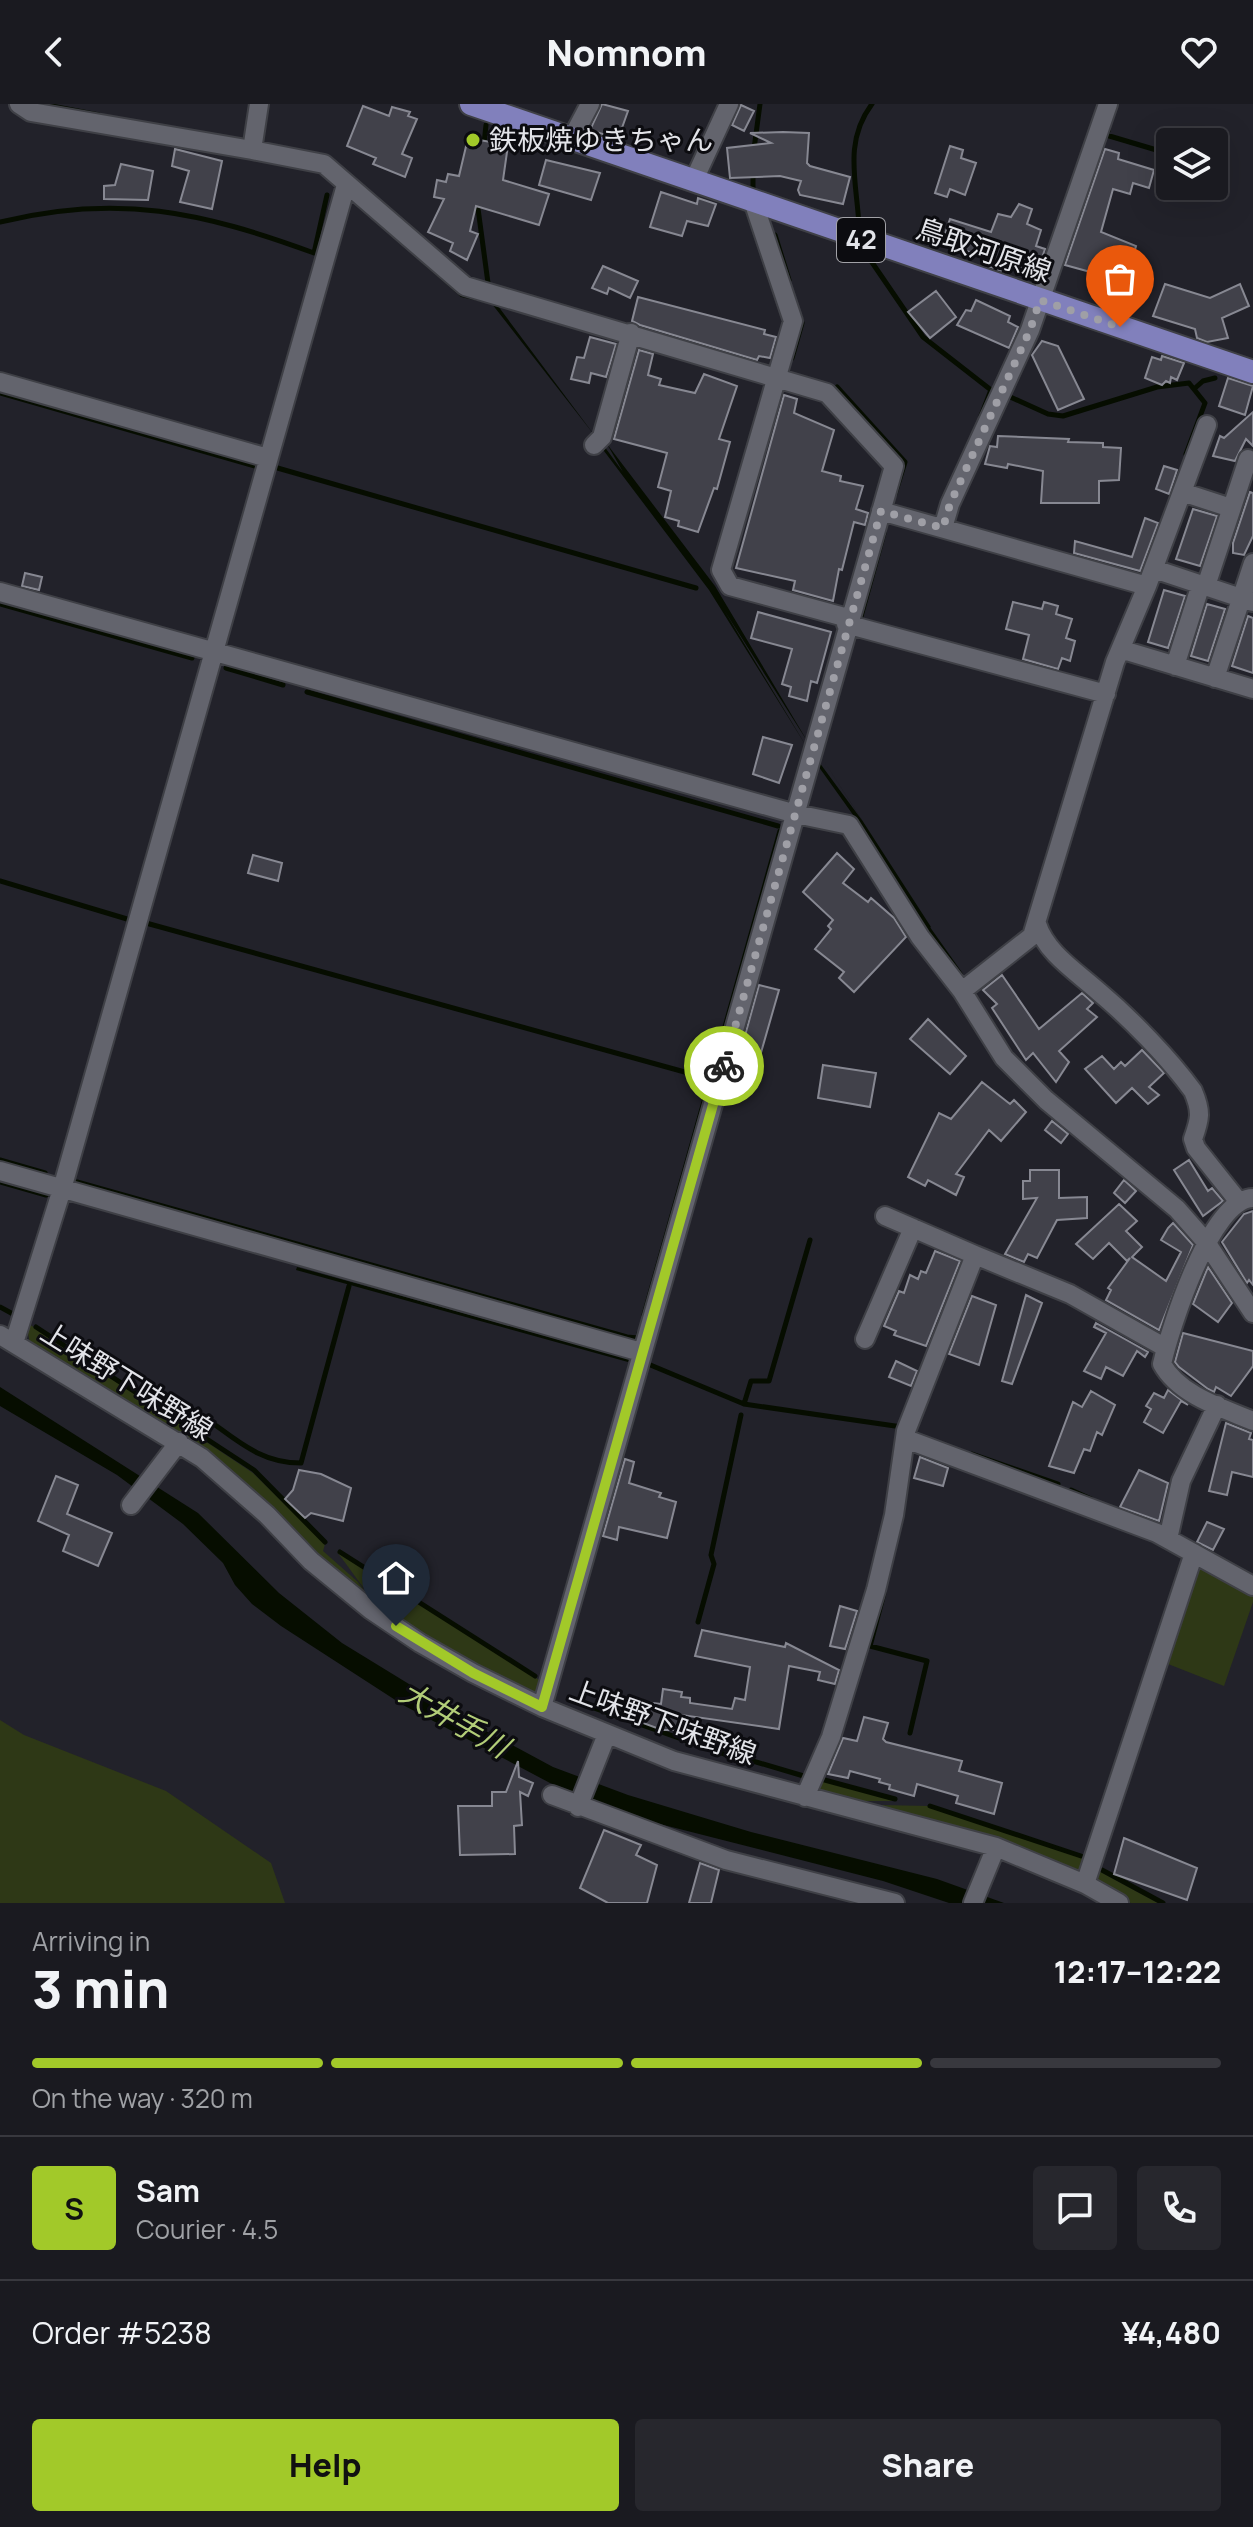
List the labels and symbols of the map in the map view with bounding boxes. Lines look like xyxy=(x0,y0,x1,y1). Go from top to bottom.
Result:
place label: 鉄板焼ゆきちゃん xyxy=(489,120,713,158)
marker: 鉄板焼ゆきちゃん xyxy=(464,131,482,149)
street label: 鳥取河原線 xyxy=(912,208,1057,290)
road number: 42 xyxy=(837,218,885,262)
pin xyxy=(1086,245,1154,327)
courier xyxy=(684,1026,764,1106)
street label: 上味野下味野線 xyxy=(34,1312,221,1448)
pin xyxy=(362,1544,430,1626)
street label: 上味野下味野線 xyxy=(565,1670,762,1772)
water label: 大井手川 xyxy=(393,1671,520,1768)

